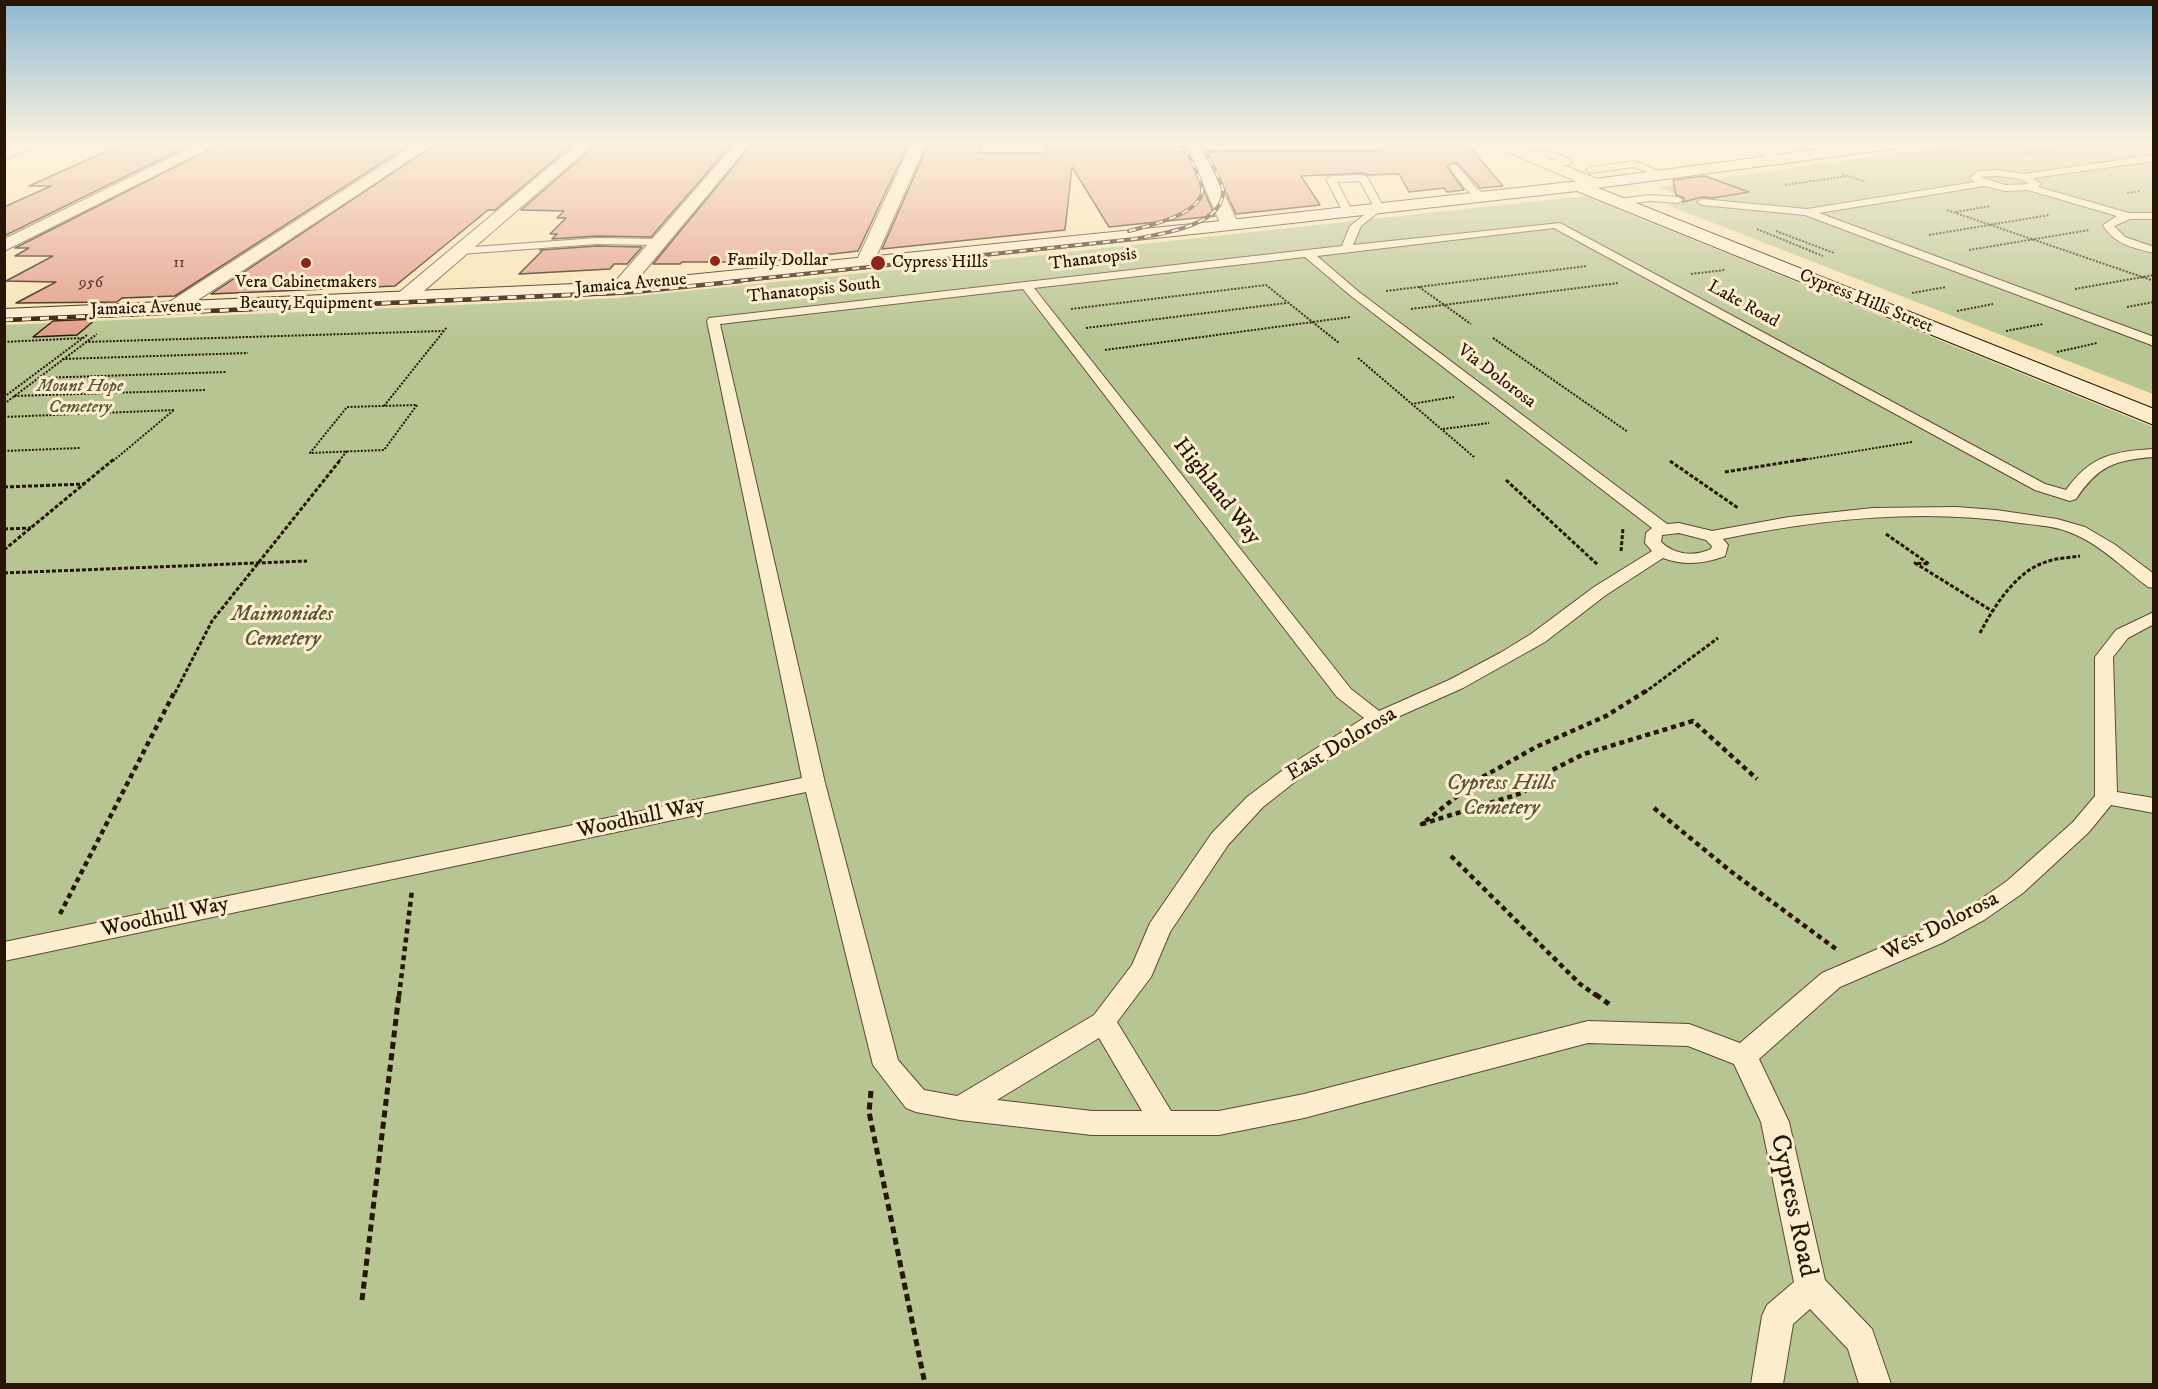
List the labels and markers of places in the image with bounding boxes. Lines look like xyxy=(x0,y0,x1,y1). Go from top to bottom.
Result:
place label: Family Dollar xyxy=(727,250,828,272)
place label: Cypress Hills xyxy=(892,252,988,274)
marker: Family Dollar xyxy=(708,254,722,268)
marker: Cypress Hills xyxy=(869,254,887,272)
marker: Vera Cabinetmakers Beauty Equipment xyxy=(299,256,313,270)
place label: Vera Cabinetmakers Beauty Equipment xyxy=(235,272,377,314)

